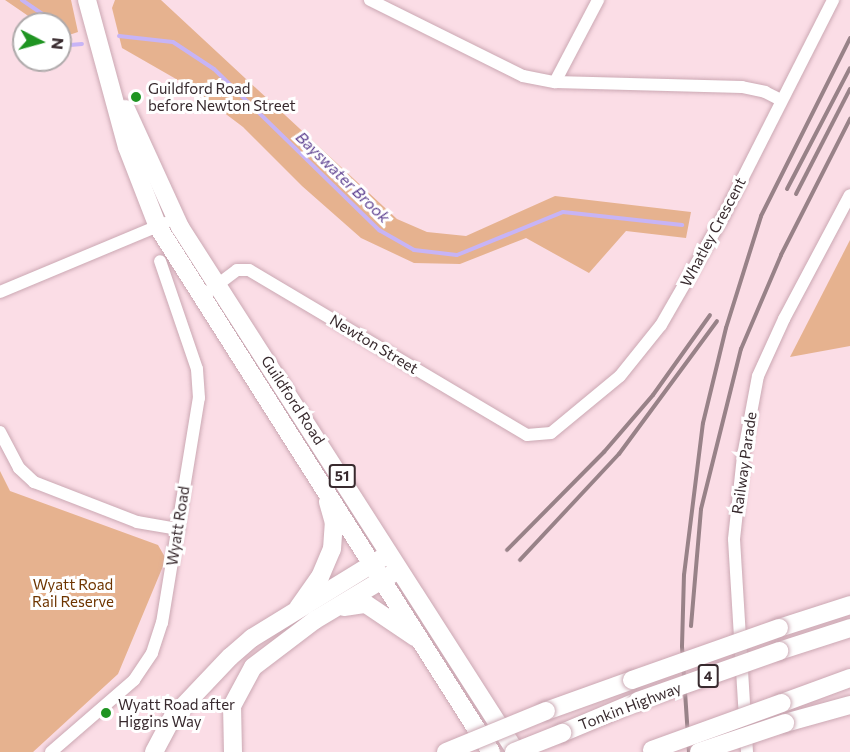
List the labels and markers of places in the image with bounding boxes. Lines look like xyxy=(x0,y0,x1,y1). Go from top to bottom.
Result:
place label: Guildford Road before Newton Street xyxy=(148,79,296,114)
marker: Guildford Road before Newton Street xyxy=(129,90,143,104)
place label: Wyatt Road after Higgins Way xyxy=(118,695,235,730)
marker: Wyatt Road after Higgins Way xyxy=(99,706,113,720)

